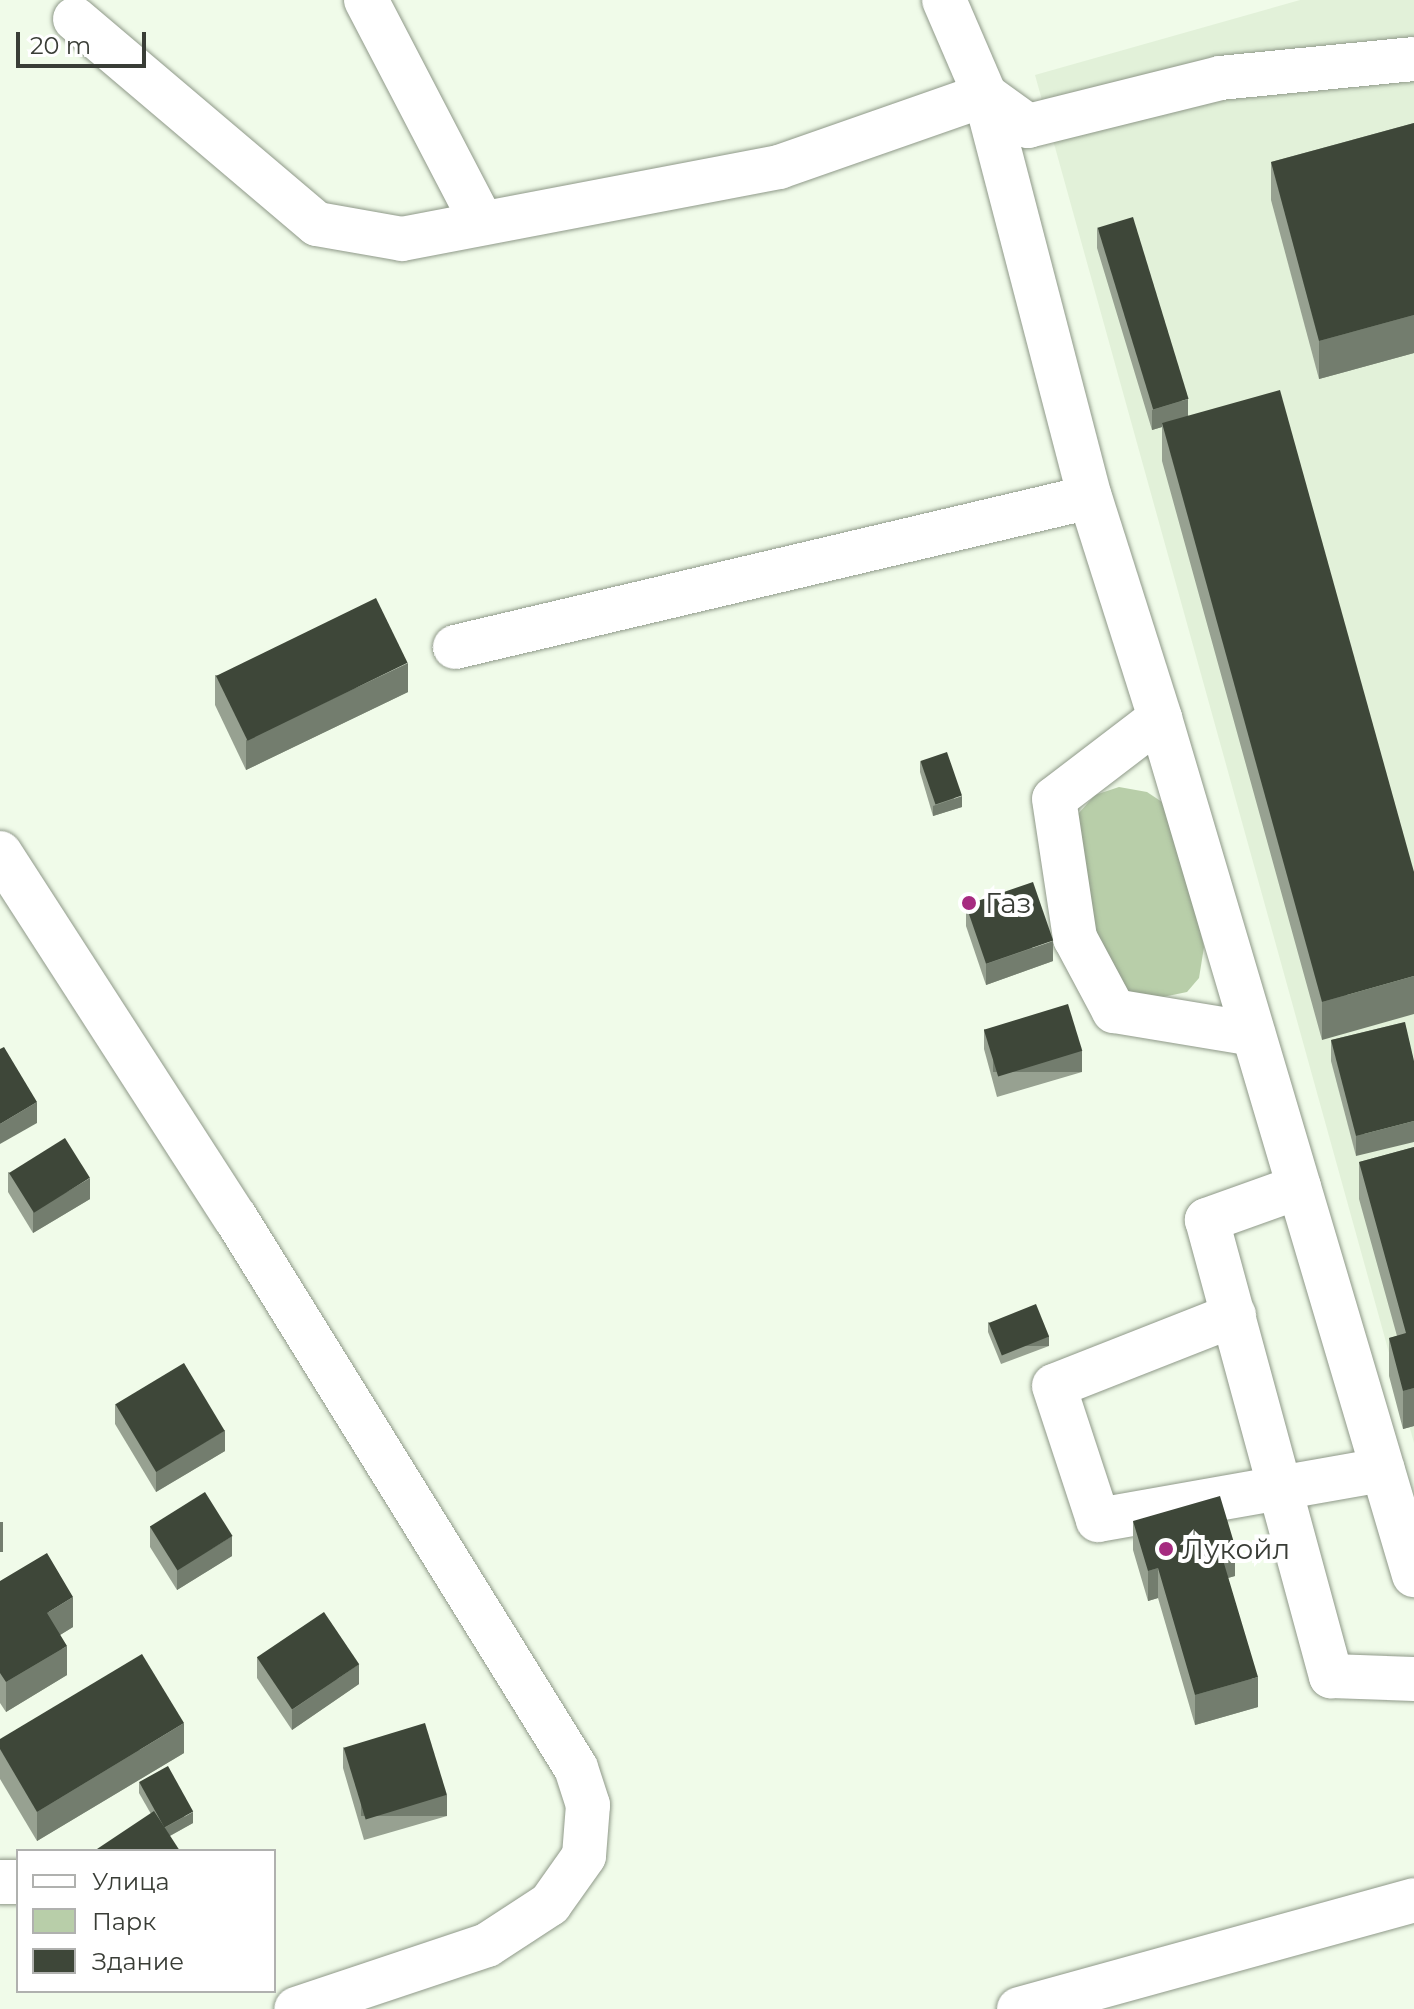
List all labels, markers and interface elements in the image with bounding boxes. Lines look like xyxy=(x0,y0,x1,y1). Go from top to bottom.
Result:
scale bar xyxy=(20,16,150,66)
text: 20 m xyxy=(30,31,91,60)
place label: Газ xyxy=(985,886,1031,920)
marker: Газ xyxy=(960,894,978,912)
place label: Лукойл xyxy=(1182,1532,1290,1566)
marker: Лукойл xyxy=(1157,1540,1175,1558)
legend xyxy=(16,1849,276,1993)
text: Улица xyxy=(92,1867,170,1896)
text: Парк xyxy=(92,1907,156,1936)
text: Здание xyxy=(92,1947,184,1976)

